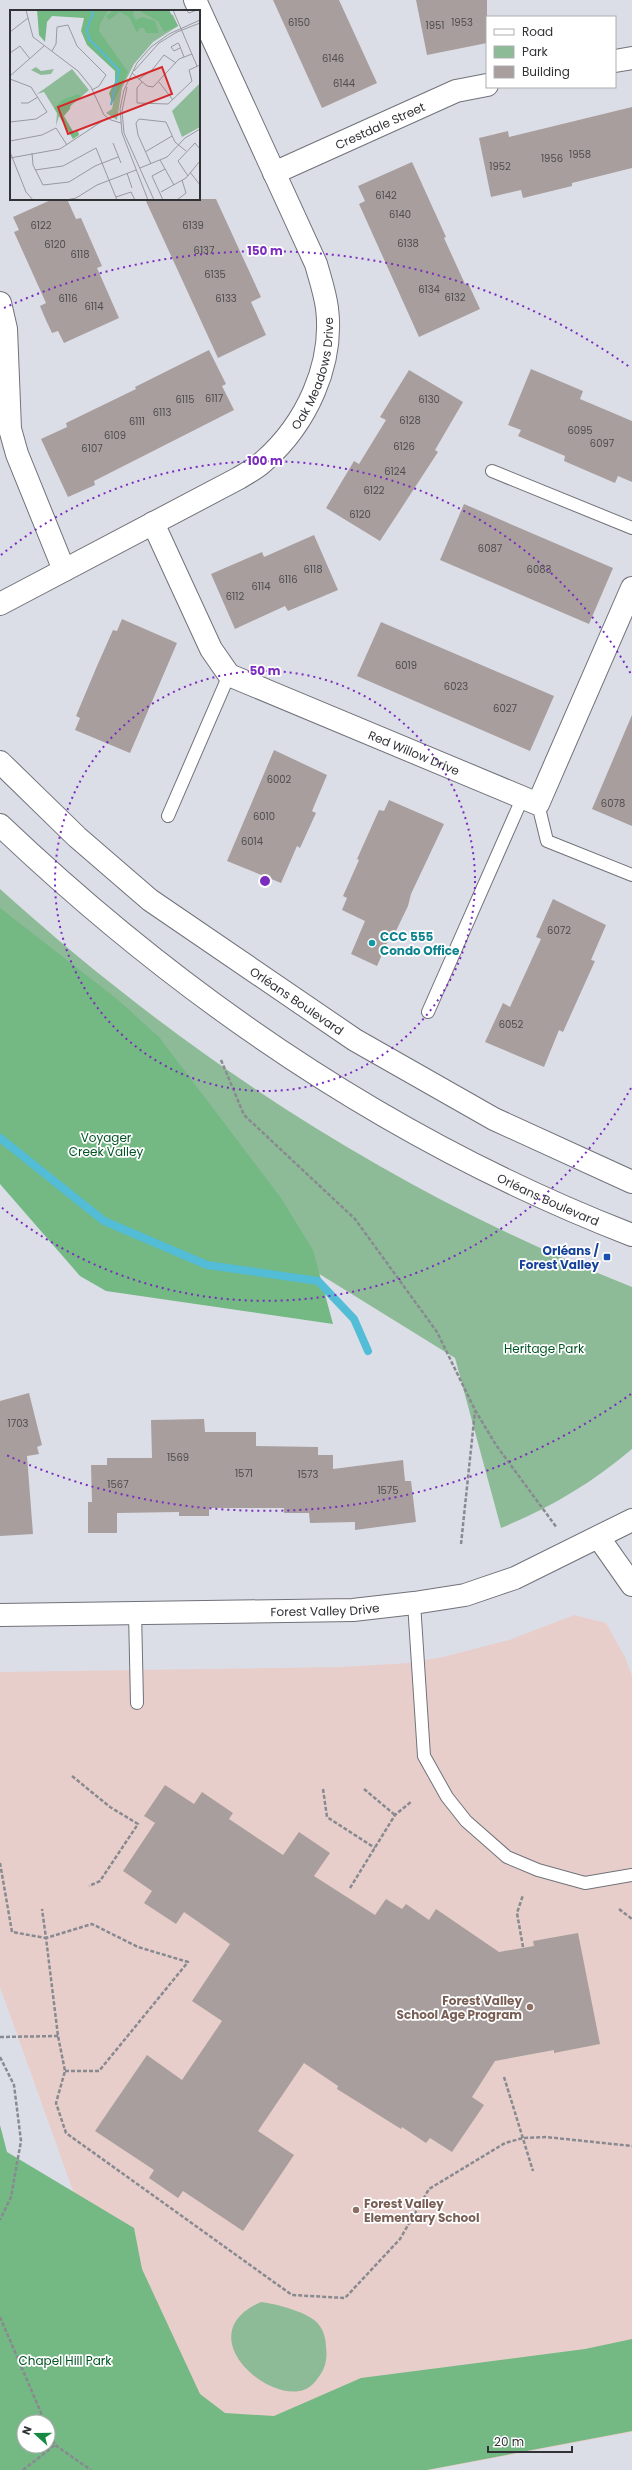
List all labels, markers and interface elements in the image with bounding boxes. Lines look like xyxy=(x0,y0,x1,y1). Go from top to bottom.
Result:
inset map xyxy=(10,10,200,200)
house number: 6150 xyxy=(288,15,310,30)
house number: 1953 xyxy=(451,15,473,30)
legend xyxy=(486,16,616,88)
house number: 1951 xyxy=(426,18,444,33)
text: Road xyxy=(522,23,553,40)
text: Park xyxy=(522,43,549,60)
house number: 6146 xyxy=(322,51,344,66)
text: Building xyxy=(522,63,570,80)
house number: 6144 xyxy=(333,76,355,91)
street label: Crestdale Street xyxy=(332,98,427,153)
house number: 1958 xyxy=(569,147,591,162)
house number: 1956 xyxy=(541,151,563,166)
house number: 1952 xyxy=(489,159,511,174)
house number: 6142 xyxy=(375,188,397,203)
house number: 6140 xyxy=(389,207,411,222)
house number: 6122 xyxy=(30,218,52,233)
house number: 6139 xyxy=(182,218,204,233)
house number: 6138 xyxy=(397,236,419,251)
house number: 6120 xyxy=(44,237,66,252)
text: 150 m xyxy=(247,242,283,259)
house number: 6137 xyxy=(194,243,215,258)
house number: 6118 xyxy=(70,247,90,262)
house number: 6135 xyxy=(204,267,226,282)
house number: 6134 xyxy=(418,282,440,297)
house number: 6132 xyxy=(444,290,466,305)
house number: 6116 xyxy=(58,291,78,306)
house number: 6133 xyxy=(215,291,237,306)
house number: 6114 xyxy=(84,299,104,314)
street label: Oak Meadows Drive xyxy=(287,317,337,433)
house number: 6117 xyxy=(205,391,224,406)
house number: 6115 xyxy=(175,392,195,407)
house number: 6130 xyxy=(418,392,440,407)
house number: 6113 xyxy=(153,405,171,420)
house number: 6128 xyxy=(399,413,421,428)
house number: 6111 xyxy=(129,414,145,429)
house number: 6095 xyxy=(567,423,593,438)
house number: 6109 xyxy=(104,428,126,443)
house number: 6097 xyxy=(590,436,615,451)
house number: 6126 xyxy=(393,439,415,454)
house number: 6107 xyxy=(81,441,103,456)
text: 100 m xyxy=(247,452,283,469)
house number: 6124 xyxy=(384,464,406,479)
house number: 6122 xyxy=(363,483,385,498)
house number: 6120 xyxy=(349,507,371,522)
house number: 6087 xyxy=(478,541,503,556)
house number: 6118 xyxy=(303,562,323,577)
house number: 6083 xyxy=(527,562,552,577)
house number: 6116 xyxy=(278,572,298,587)
house number: 6114 xyxy=(251,579,271,594)
house number: 6112 xyxy=(226,589,244,604)
house number: 6019 xyxy=(395,658,417,673)
text: 50 m xyxy=(250,662,281,679)
house number: 6023 xyxy=(444,679,468,694)
house number: 6027 xyxy=(493,701,517,716)
street label: Red Willow Drive xyxy=(366,726,462,779)
house number: 6002 xyxy=(267,772,292,787)
house number: 6078 xyxy=(601,796,625,811)
house number: 6010 xyxy=(253,809,275,824)
house number: 6014 xyxy=(241,834,263,849)
centre of rings xyxy=(258,874,272,888)
house number: 6072 xyxy=(547,923,571,938)
place label: CCC 555 Condo Office xyxy=(380,928,460,959)
marker: CCC 555 Condo Office xyxy=(367,938,377,948)
street label: Orléans Boulevard xyxy=(247,962,347,1039)
house number: 6052 xyxy=(499,1017,524,1032)
park label: Voyager Creek Valley xyxy=(69,1129,143,1160)
street label: Orléans Boulevard xyxy=(494,1169,602,1229)
place label: Orléans / Forest Valley xyxy=(519,1242,600,1273)
marker: Orléans / Forest Valley xyxy=(602,1252,612,1262)
park label: Heritage Park xyxy=(504,1340,585,1357)
house number: 1703 xyxy=(8,1416,29,1431)
house number: 1569 xyxy=(167,1450,189,1465)
house number: 1571 xyxy=(235,1466,253,1481)
house number: 1573 xyxy=(298,1467,319,1482)
house number: 1567 xyxy=(107,1477,129,1492)
house number: 1575 xyxy=(377,1483,399,1498)
street label: Forest Valley Drive xyxy=(270,1599,380,1620)
place label: Forest Valley School Age Program xyxy=(397,1992,522,2023)
marker: Forest Valley School Age Program xyxy=(525,2002,535,2012)
place label: Forest Valley Elementary School xyxy=(364,2195,479,2226)
marker: Forest Valley Elementary School xyxy=(351,2205,361,2215)
park label: Chapel Hill Park xyxy=(19,2352,112,2369)
north arrow xyxy=(16,2414,56,2454)
text: N xyxy=(18,2424,36,2437)
scale bar xyxy=(488,2428,572,2454)
text: 20 m xyxy=(494,2433,524,2450)

